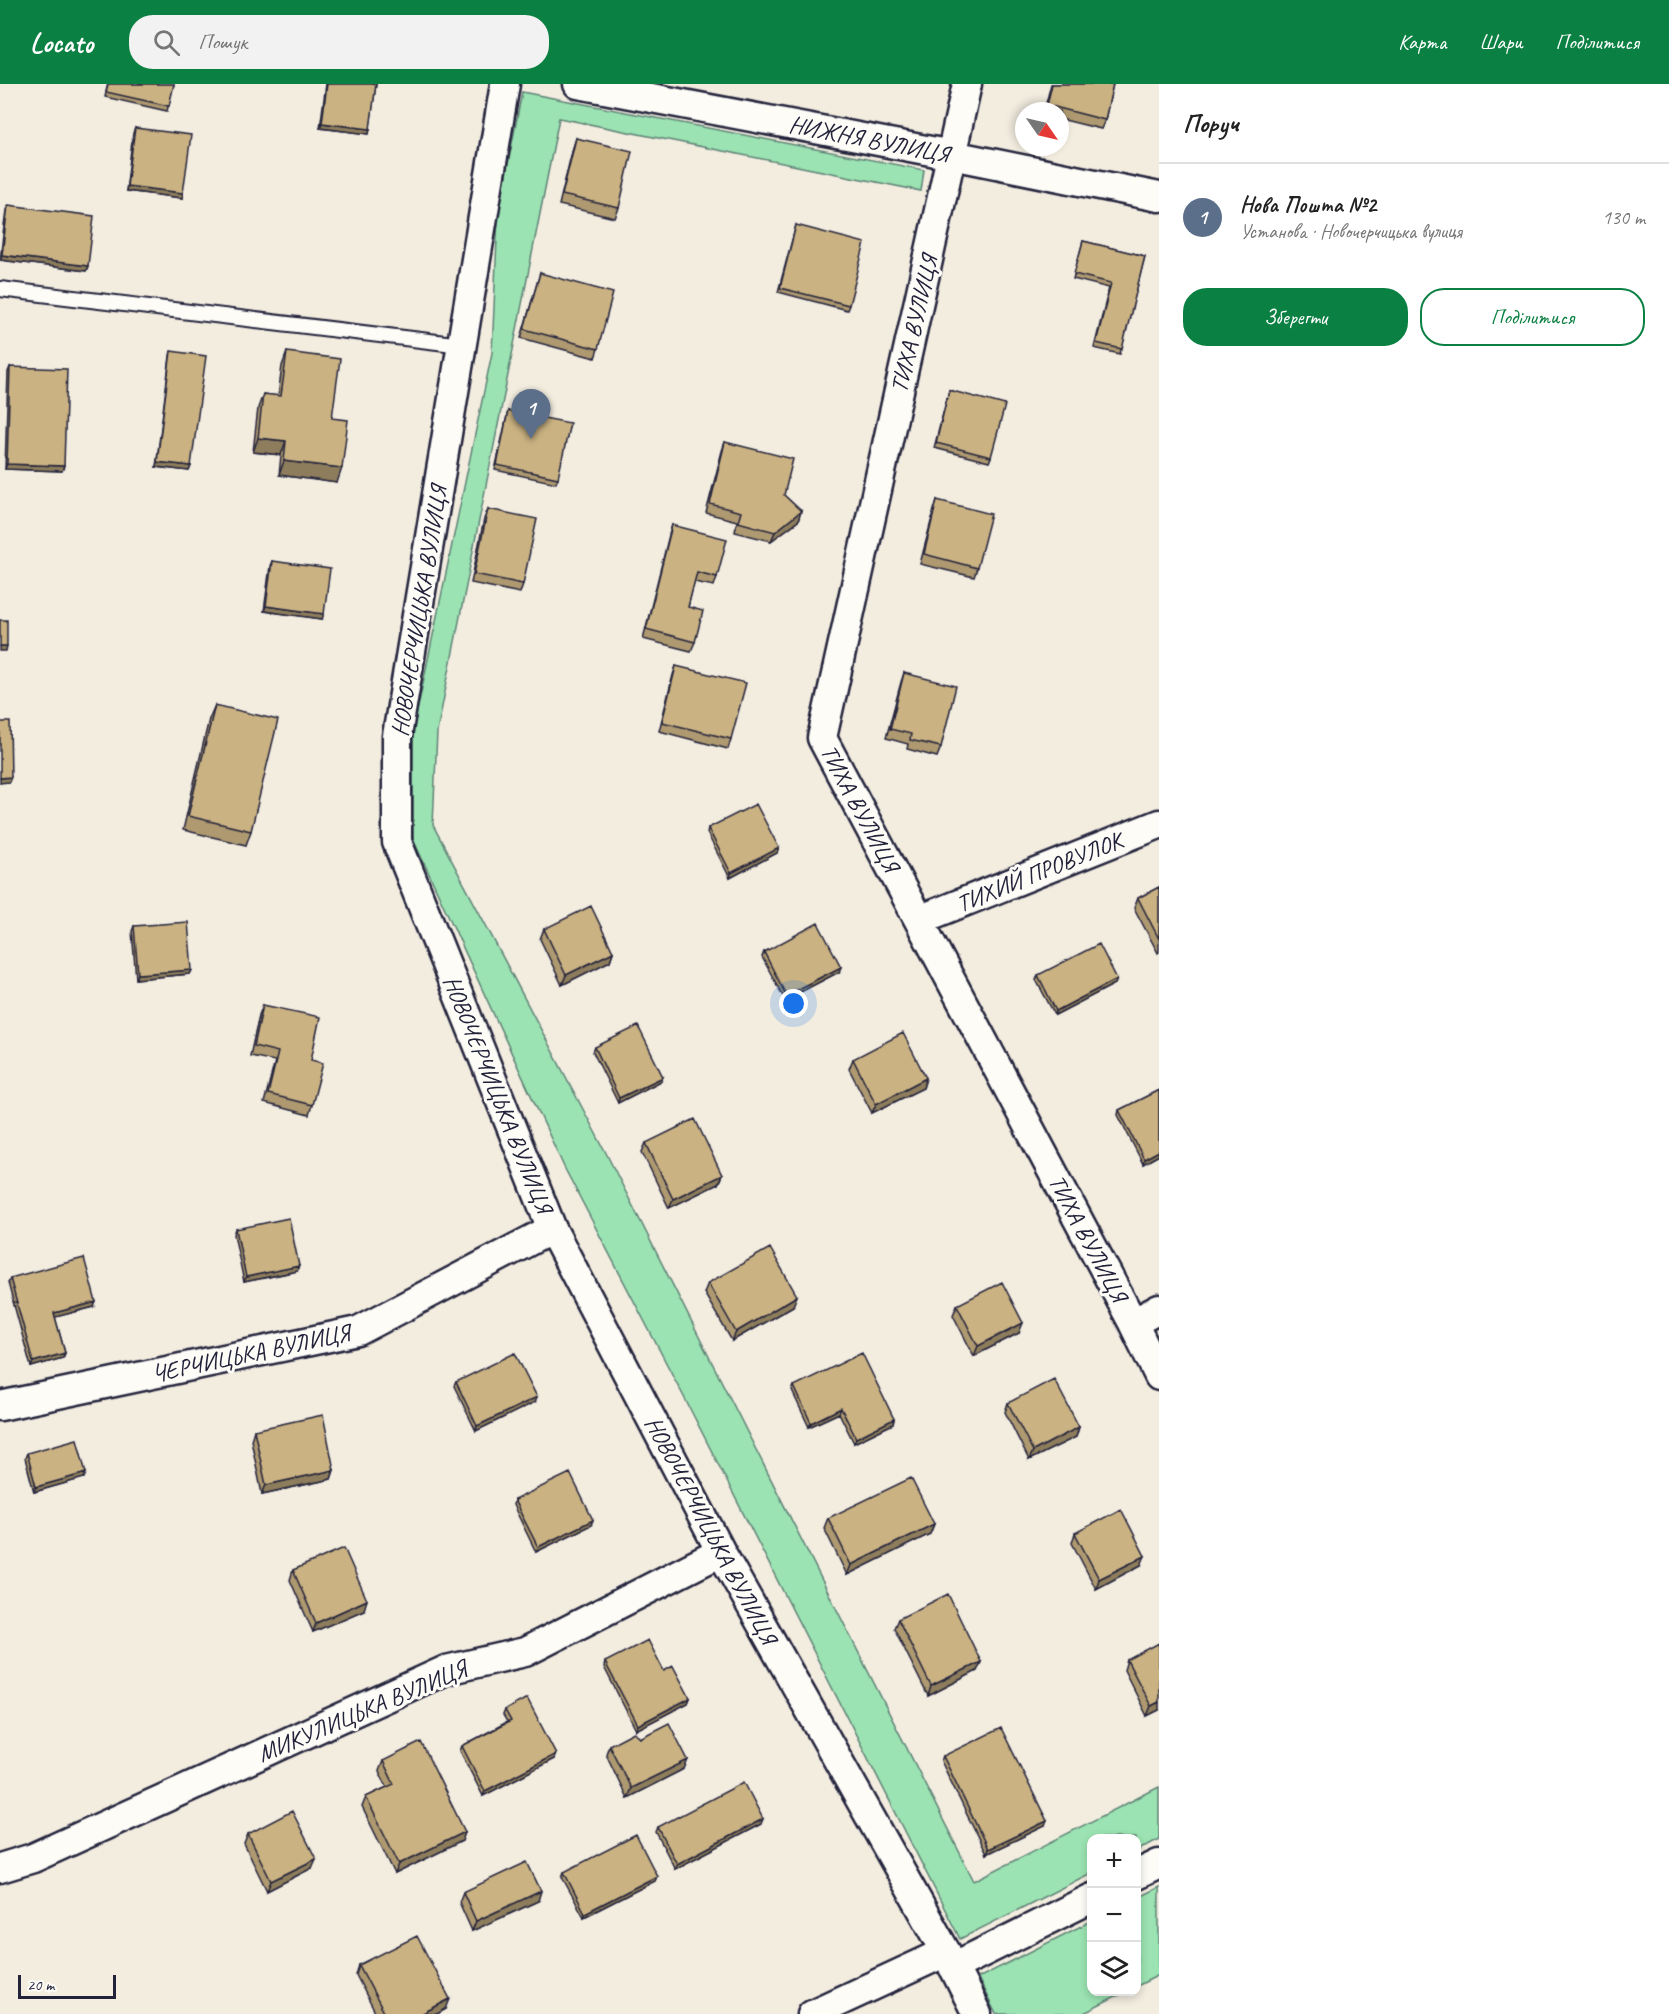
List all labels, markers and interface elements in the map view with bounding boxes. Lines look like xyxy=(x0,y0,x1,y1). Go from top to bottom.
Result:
search box xyxy=(129,15,549,69)
text: Locato xyxy=(30,25,93,60)
icon: search xyxy=(150,26,183,59)
text: Пошук xyxy=(198,28,247,56)
text: Карта xyxy=(1398,29,1446,55)
text: Шари xyxy=(1479,29,1523,55)
text: Поділитися xyxy=(1556,29,1639,55)
north arrow xyxy=(1015,102,1069,156)
text: Поруч xyxy=(1183,107,1239,140)
street label: НИЖНЯ ВУЛИЦЯ xyxy=(787,109,955,170)
text: Нова Пошта №2 xyxy=(1240,191,1376,219)
text: 1 xyxy=(1198,205,1207,230)
text: 130 m xyxy=(1602,205,1645,230)
text: Установа · Новочерчицька вулиця xyxy=(1240,219,1462,244)
street label: ТИХА ВУЛИЦЯ xyxy=(884,249,945,395)
button: Зберегти xyxy=(1183,288,1408,346)
button: Поділитися xyxy=(1420,288,1645,346)
pin: 1 xyxy=(512,390,550,439)
street label: НОВОЧЕРЧИЦЬКА ВУЛИЦЯ xyxy=(384,480,454,738)
street label: ТИХА ВУЛИЦЯ xyxy=(814,739,908,880)
street label: ТИХИЙ ПРОВУЛОК xyxy=(952,824,1130,919)
street label: НОВОЧЕРЧИЦЬКА ВУЛИЦЯ xyxy=(437,971,561,1220)
your location xyxy=(779,989,808,1018)
street label: ТИХА ВУЛИЦЯ xyxy=(1042,1169,1136,1310)
street label: ЧЕРЧИЦЬКА ВУЛИЦЯ xyxy=(149,1317,356,1389)
street label: НОВОЧЕРЧИЦЬКА ВУЛИЦЯ xyxy=(638,1411,785,1652)
street label: МИКУЛИЦЬКА ВУЛИЦЯ xyxy=(253,1652,475,1769)
map controls xyxy=(1087,1834,1141,1996)
button: + xyxy=(1087,1834,1141,1888)
button: − xyxy=(1087,1888,1141,1942)
button: layers xyxy=(1087,1942,1141,1996)
scale bar xyxy=(18,1972,116,2000)
text: 20 m xyxy=(27,1975,54,1995)

